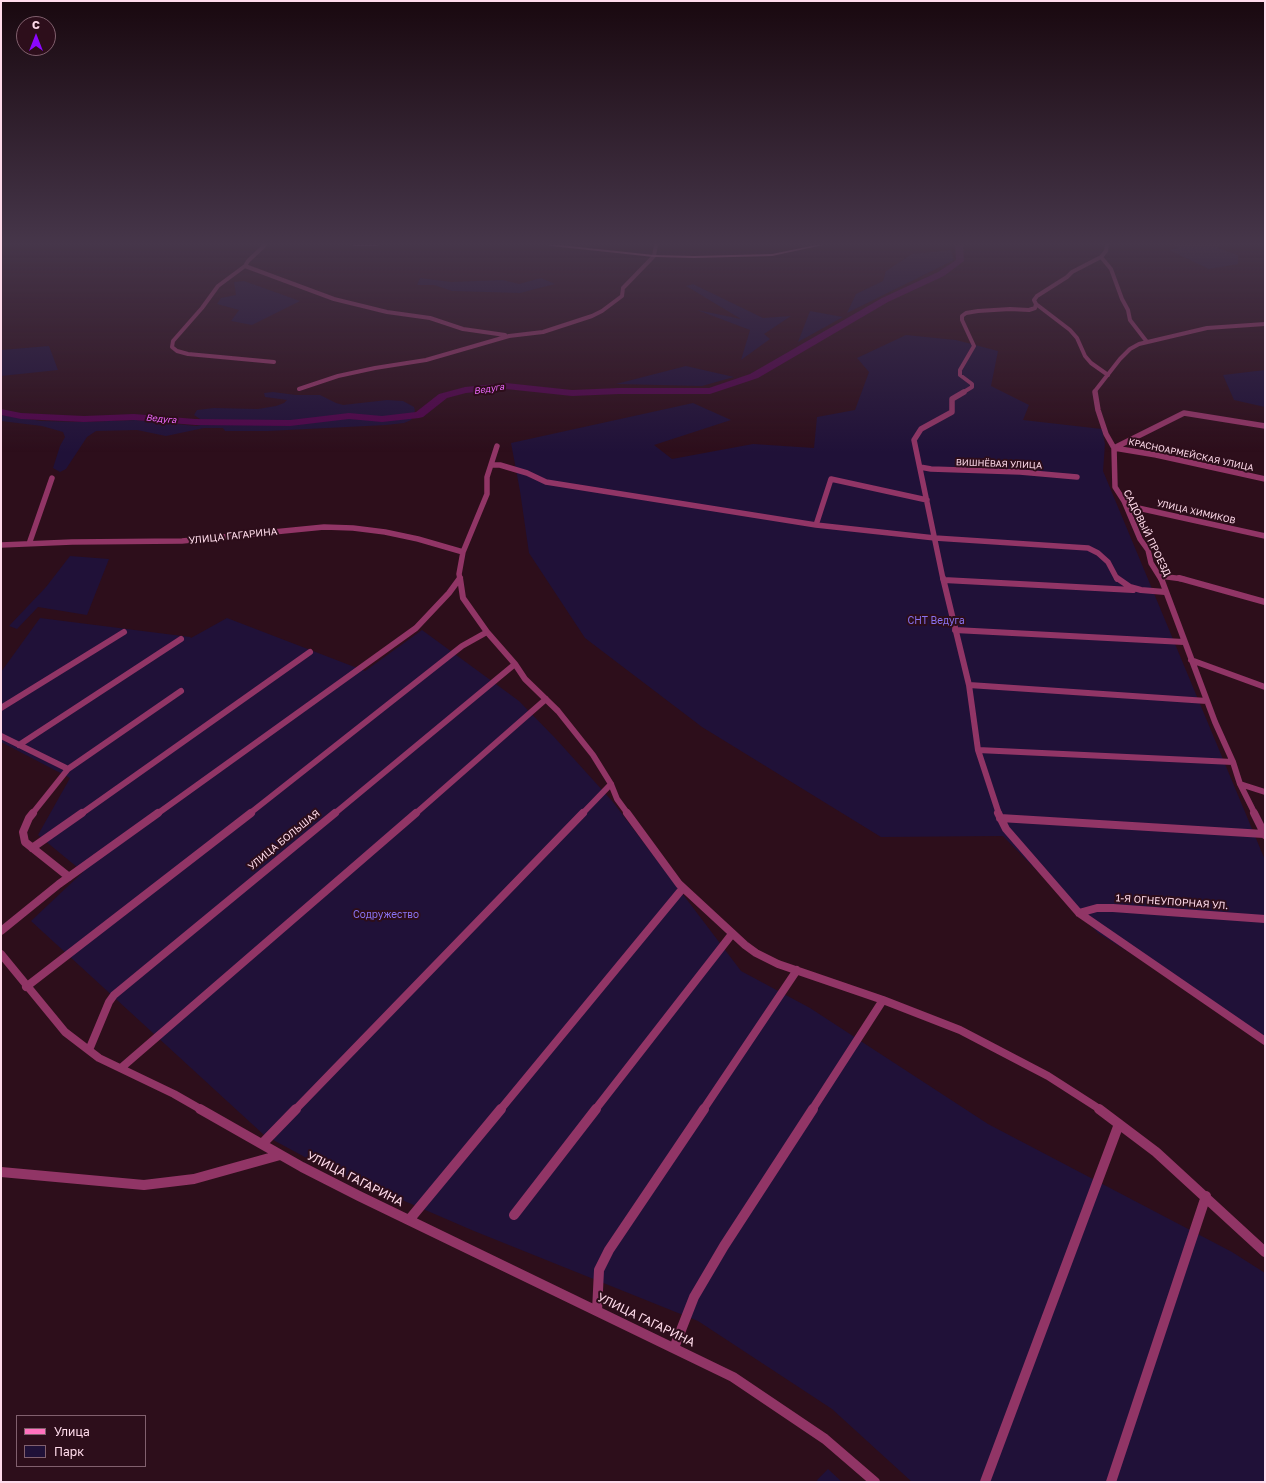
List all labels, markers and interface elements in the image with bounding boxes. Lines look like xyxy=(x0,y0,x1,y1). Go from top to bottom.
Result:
north arrow xyxy=(16,16,56,56)
text: С xyxy=(32,18,40,31)
water label: Ведуга xyxy=(473,381,505,397)
water label: Ведуга xyxy=(145,412,177,426)
street label: КРАСНОАРМЕЙСКАЯ УЛИЦА xyxy=(1127,436,1255,474)
street label: ВИШНЁВАЯ УЛИЦА xyxy=(956,457,1042,471)
street label: САДОВЫЙ ПРОЕЗД xyxy=(1121,488,1173,578)
street label: УЛИЦА ХИМИКОВ xyxy=(1156,498,1236,526)
street label: УЛИЦА ГАГАРИНА xyxy=(188,525,278,547)
park label: СНТ Ведуга xyxy=(907,615,965,627)
street label: УЛИЦА БОЛЬШАЯ xyxy=(246,807,322,873)
street label: 1-Я ОГНЕУПОРНАЯ УЛ. xyxy=(1115,892,1229,912)
park label: Содружество xyxy=(353,909,419,921)
street label: УЛИЦА ГАГАРИНА xyxy=(304,1148,406,1210)
street label: УЛИЦА ГАГАРИНА xyxy=(595,1290,697,1350)
legend xyxy=(16,1415,146,1467)
text: Улица xyxy=(54,1424,90,1439)
text: Парк xyxy=(54,1444,84,1459)

